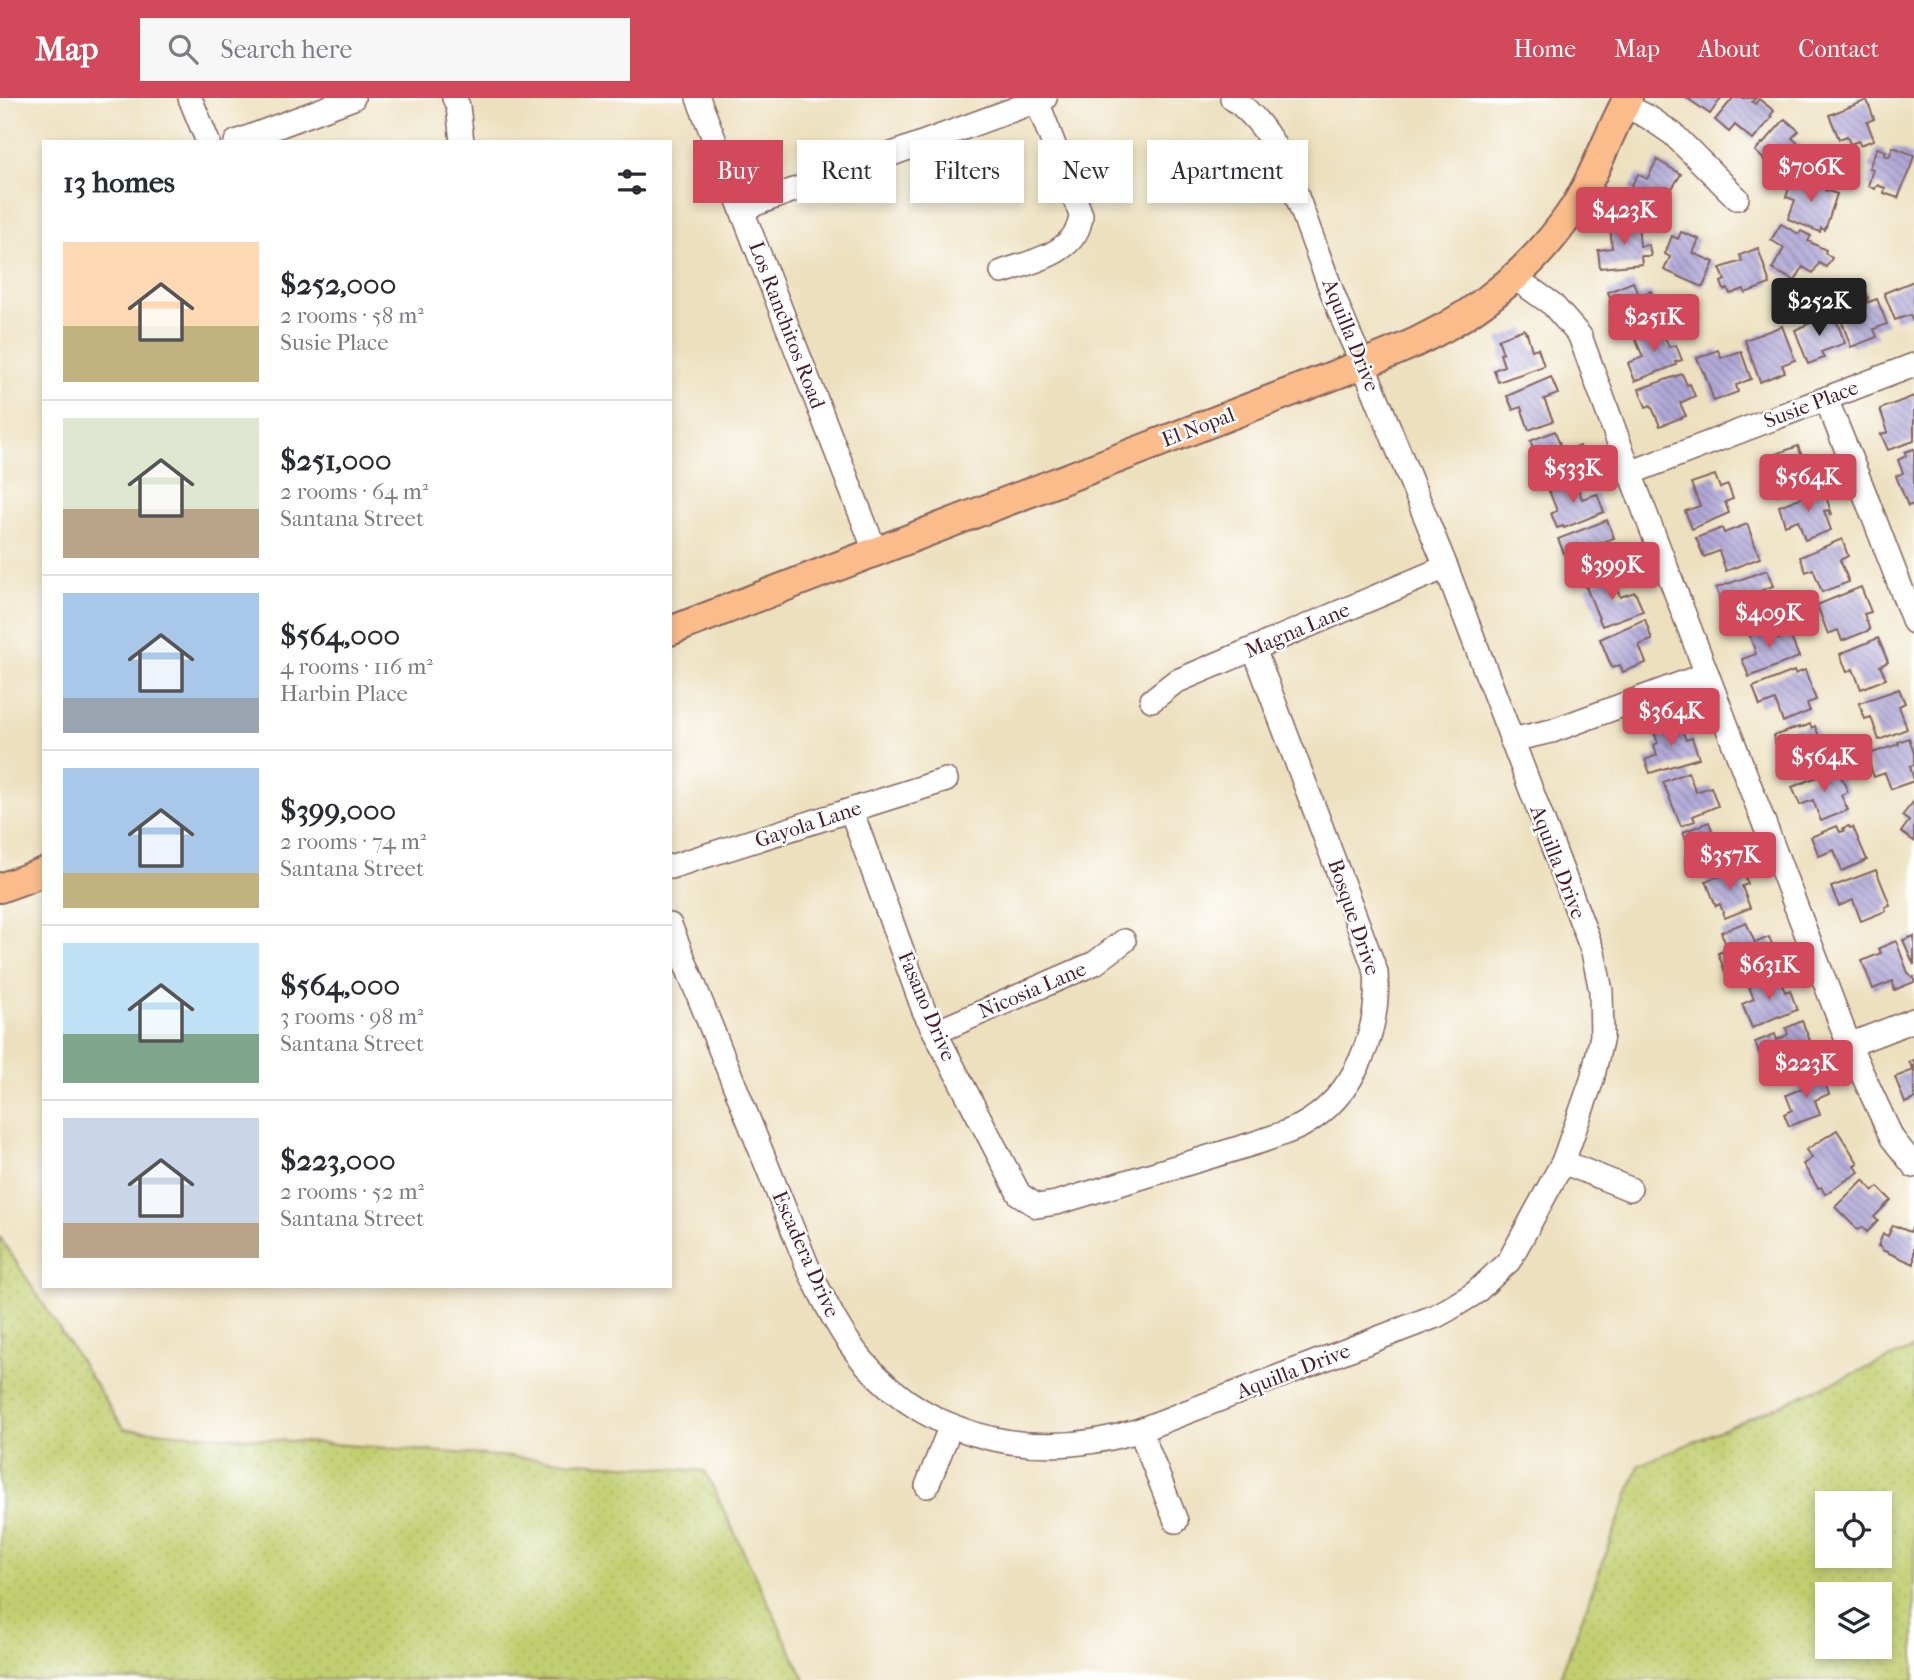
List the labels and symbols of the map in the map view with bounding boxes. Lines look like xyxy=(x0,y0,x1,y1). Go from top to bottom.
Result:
pin: $706K xyxy=(1762,144,1860,204)
pin: $423K xyxy=(1575,188,1673,247)
street label: Los Ranchitos Road xyxy=(744,238,830,413)
street label: Aquilla Drive xyxy=(1317,274,1385,395)
pin: $252K xyxy=(1770,278,1868,338)
pin: $251K xyxy=(1605,294,1703,354)
street label: Susie Place xyxy=(1760,375,1862,433)
street label: El Nopal xyxy=(1158,402,1238,452)
pin: $533K xyxy=(1524,446,1622,505)
pin: $564K xyxy=(1759,454,1857,514)
pin: $399K xyxy=(1563,542,1661,602)
pin: $409K xyxy=(1720,590,1818,650)
street label: Magna Lane xyxy=(1241,597,1353,663)
pin: $364K xyxy=(1622,688,1720,748)
pin: $564K xyxy=(1775,734,1873,794)
street label: Gayola Lane xyxy=(752,796,864,852)
street label: Aquilla Drive xyxy=(1525,801,1591,922)
pin: $357K xyxy=(1681,832,1779,892)
street label: Bosque Drive xyxy=(1323,856,1385,978)
pin: $631K xyxy=(1720,942,1818,1002)
street label: Fasano Drive xyxy=(893,948,961,1064)
street label: Nicosia Lane xyxy=(974,957,1090,1023)
pin: $223K xyxy=(1757,1040,1855,1100)
street label: Escadera Drive xyxy=(767,1187,845,1321)
street label: Aquilla Drive xyxy=(1232,1338,1353,1404)

